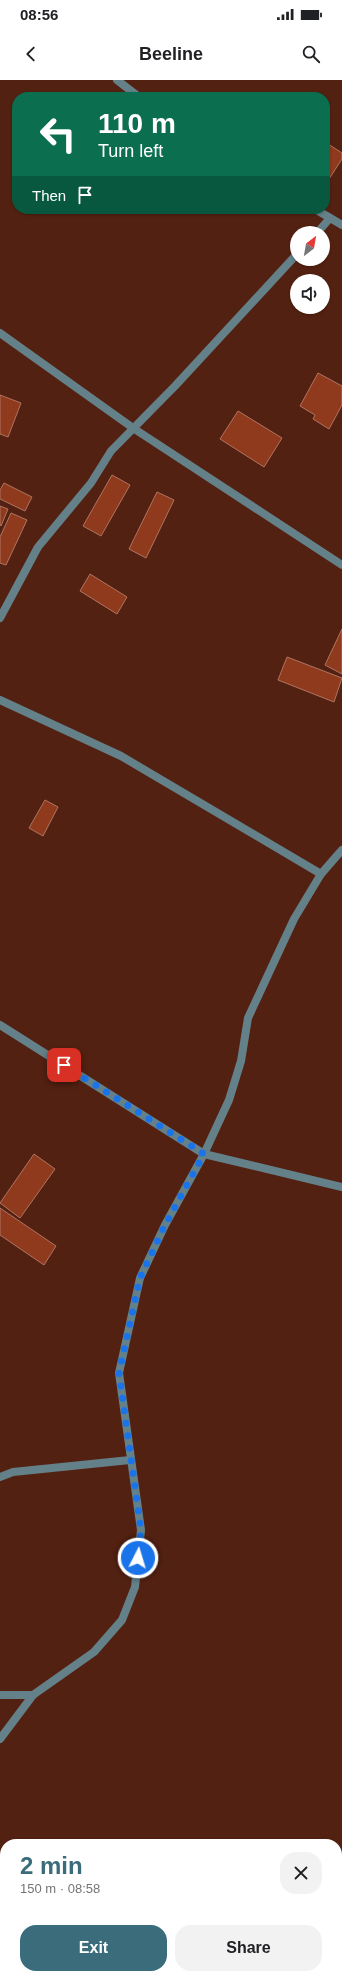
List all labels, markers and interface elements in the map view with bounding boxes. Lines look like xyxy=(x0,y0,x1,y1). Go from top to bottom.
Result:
text: 08:56 xyxy=(20,6,58,23)
icon: back xyxy=(20,43,42,65)
icon: search xyxy=(300,43,322,65)
text: Beeline xyxy=(139,44,203,64)
icon: left xyxy=(32,108,84,160)
text: 110 m xyxy=(98,108,176,139)
text: Turn left xyxy=(98,141,163,161)
icon: arrive xyxy=(74,184,96,206)
text: Then xyxy=(32,187,66,204)
north arrow xyxy=(290,226,330,266)
map controls xyxy=(290,226,330,314)
button: sound xyxy=(290,274,330,314)
pin xyxy=(47,1048,81,1082)
icon: arrive xyxy=(53,1054,75,1076)
position arrow xyxy=(117,1537,159,1579)
text: 2 min xyxy=(20,1852,83,1879)
button: close xyxy=(280,1852,322,1894)
text: 150 m · 08:58 xyxy=(20,1881,100,1896)
button: Exit xyxy=(20,1925,167,1971)
button: Share xyxy=(175,1925,322,1971)

